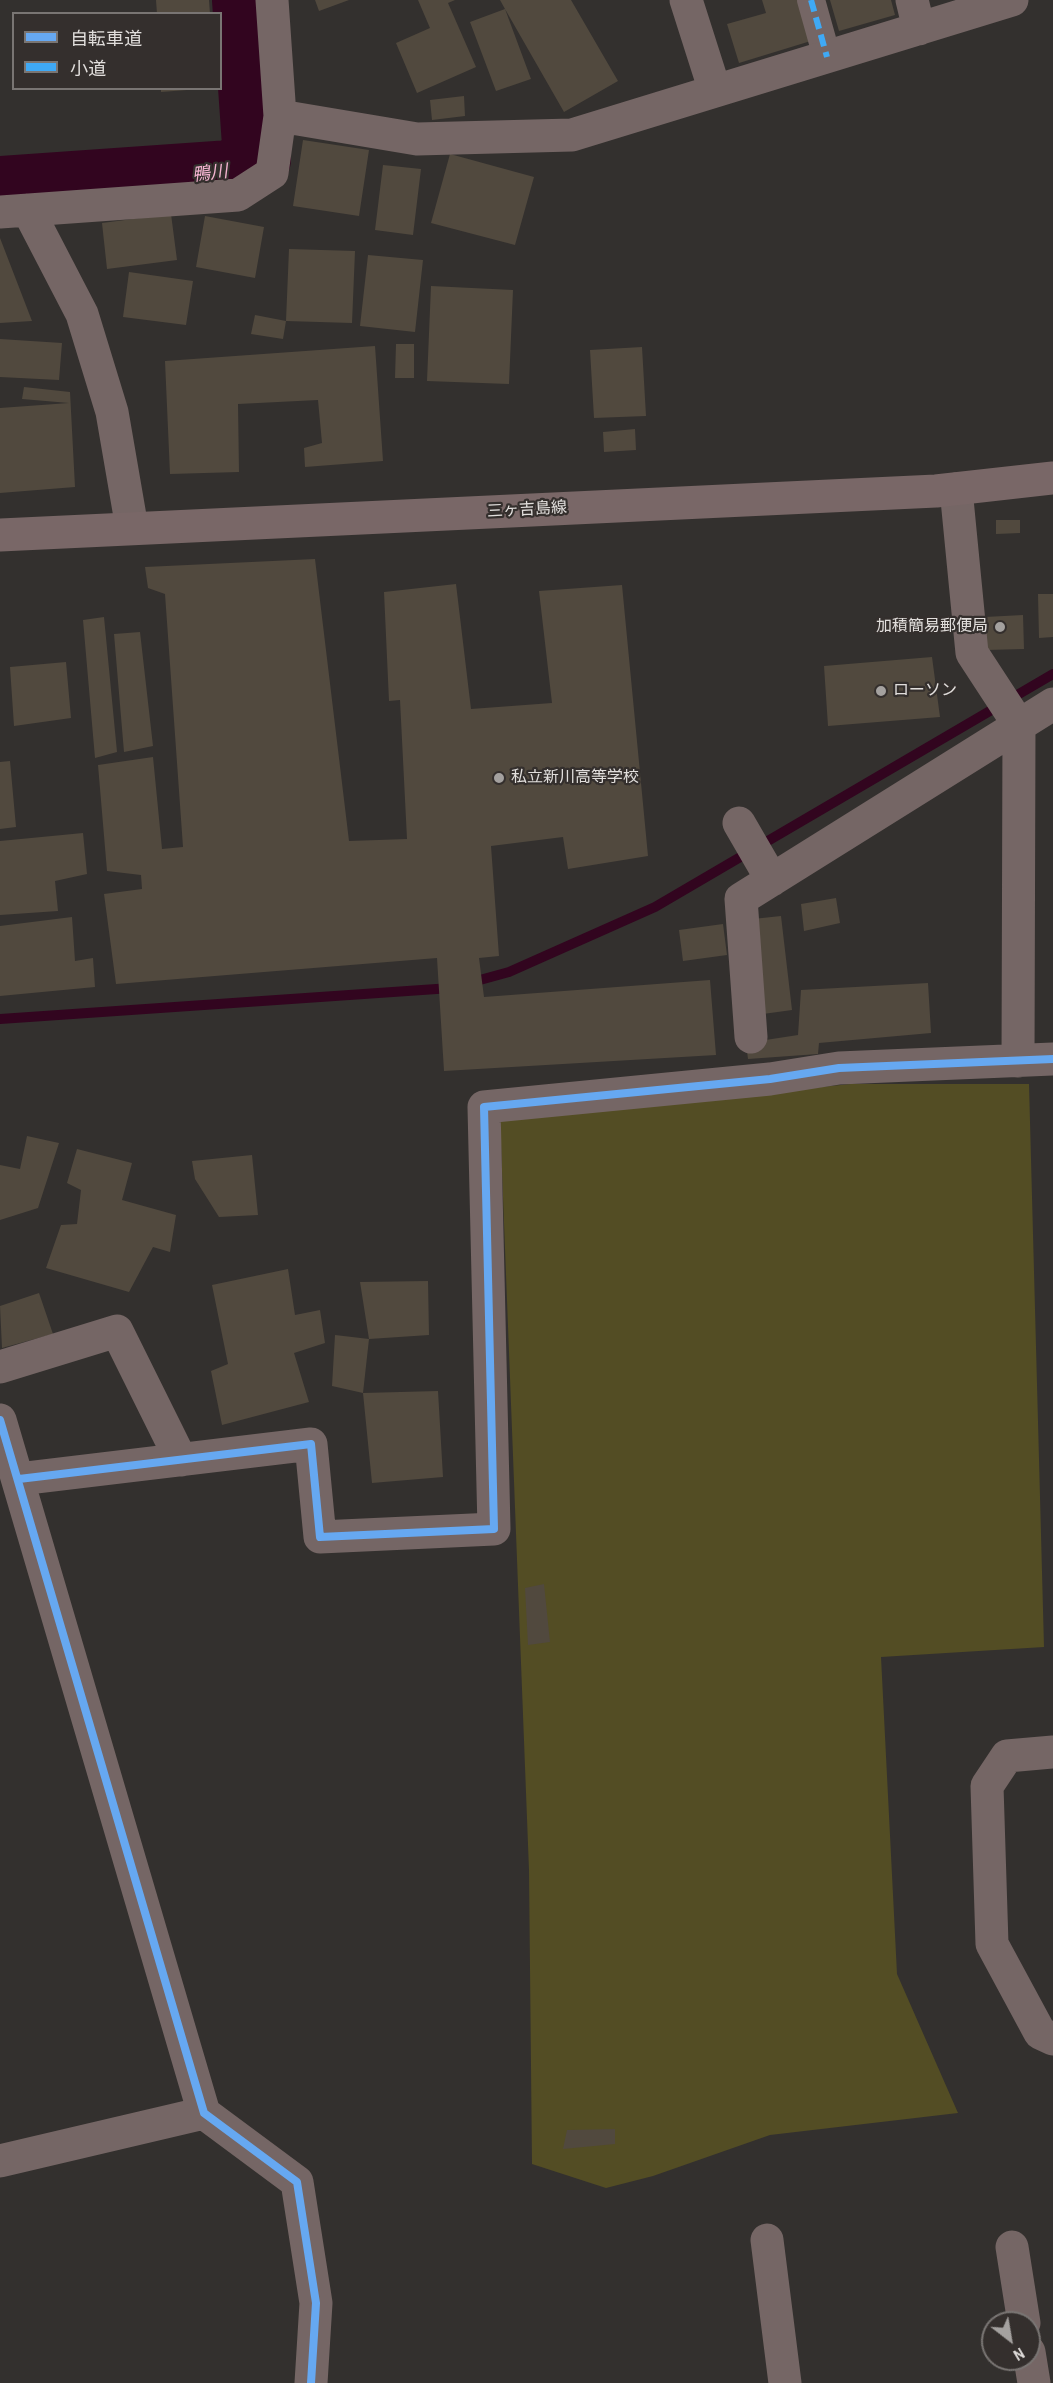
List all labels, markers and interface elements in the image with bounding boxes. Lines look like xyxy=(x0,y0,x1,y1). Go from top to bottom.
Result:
legend xyxy=(12,12,222,90)
text: 自転車道 xyxy=(70,26,142,51)
text: 小道 xyxy=(70,56,106,81)
water label: 鴨川 xyxy=(191,161,229,187)
street label: 三ヶ吉島線 xyxy=(487,498,567,522)
place label: 加積簡易郵便局 xyxy=(876,617,988,637)
marker: 加積簡易郵便局 xyxy=(993,620,1007,634)
place label: ローソン xyxy=(893,681,957,701)
marker: ローソン xyxy=(874,684,888,698)
place label: 私立新川高等学校 xyxy=(511,768,639,788)
marker: 私立新川高等学校 xyxy=(492,771,506,785)
north arrow xyxy=(981,2311,1041,2371)
text: N xyxy=(1010,2343,1029,2367)

